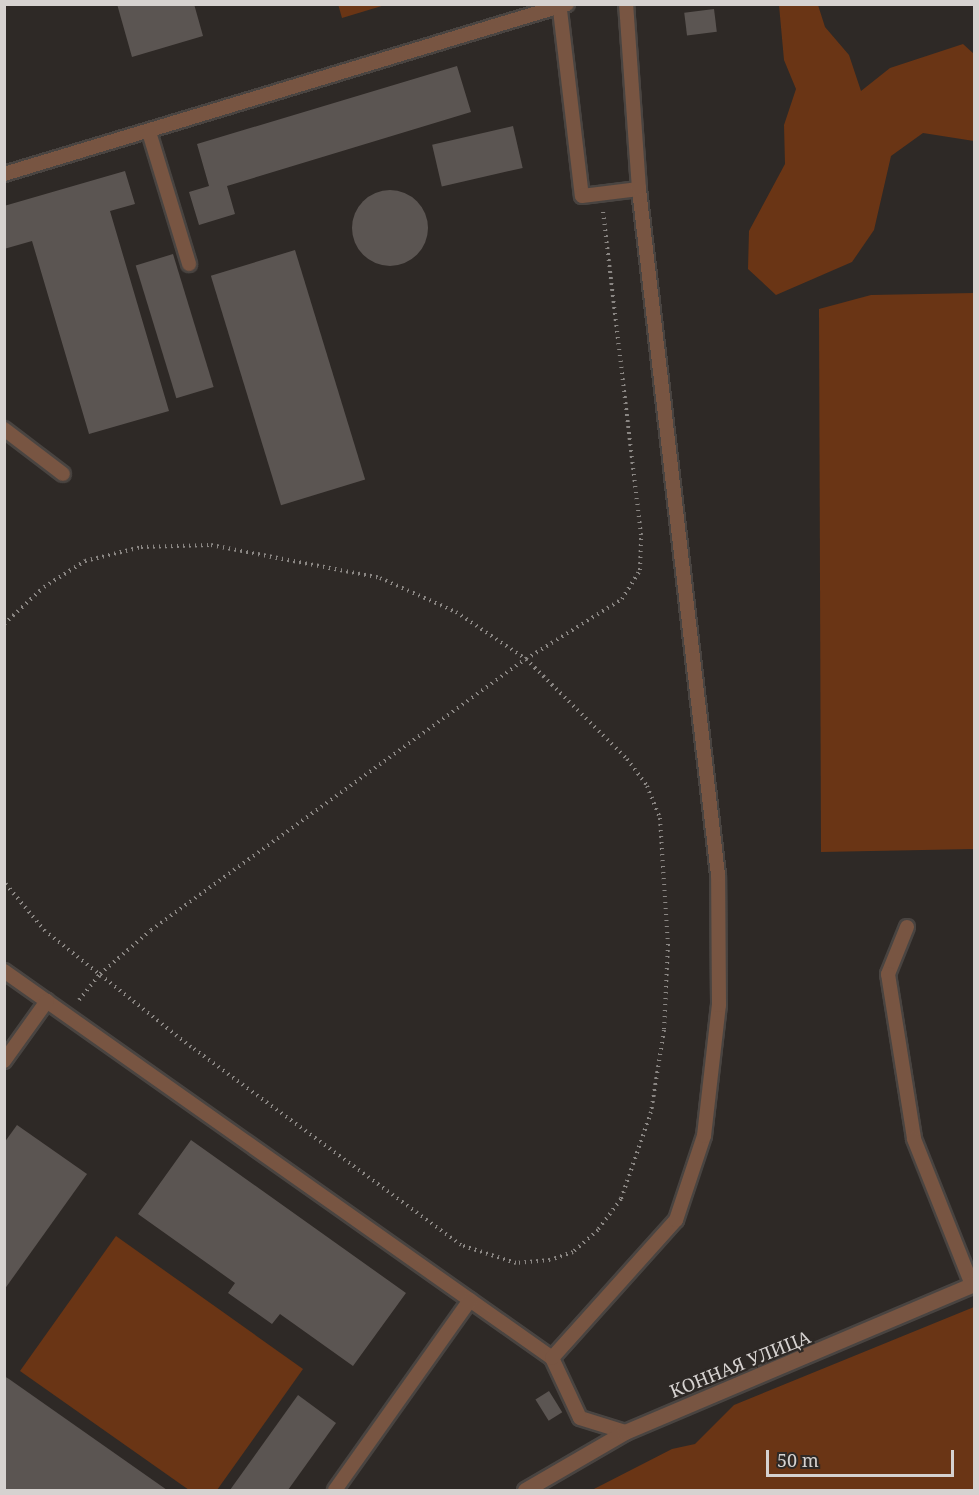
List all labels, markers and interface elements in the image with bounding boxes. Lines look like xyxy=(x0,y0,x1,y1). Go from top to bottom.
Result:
street label: КОННАЯ УЛИЦА xyxy=(666,1326,814,1402)
scale bar xyxy=(769,1438,956,1476)
text: 50 m xyxy=(777,1448,819,1472)

